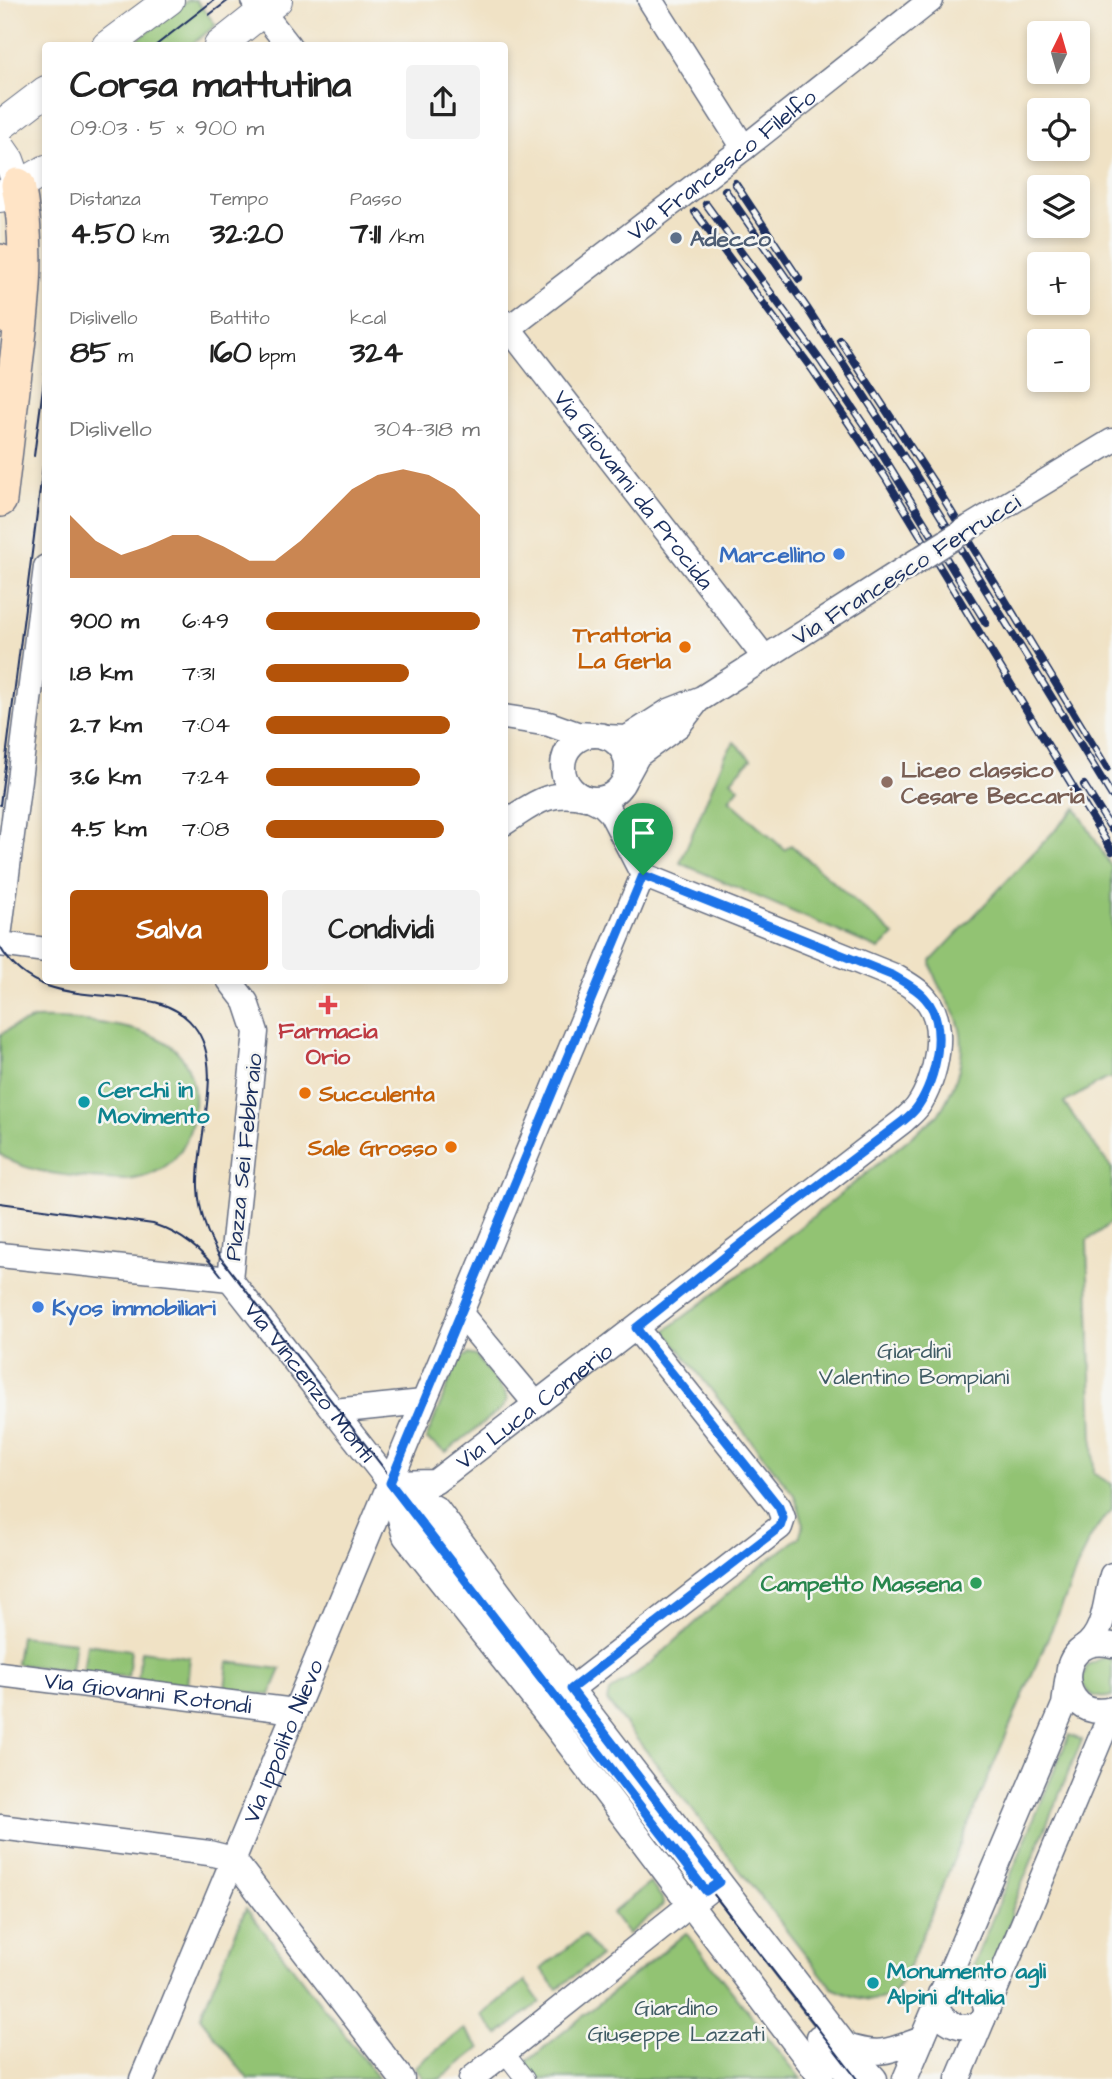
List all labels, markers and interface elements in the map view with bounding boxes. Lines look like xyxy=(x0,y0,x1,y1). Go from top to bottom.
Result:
north arrow xyxy=(1027,21,1090,84)
map controls xyxy=(1027,21,1090,392)
text: Corsa mattutina xyxy=(70,60,351,112)
button: share xyxy=(406,65,480,139)
street label: Via Francesco Filelfo xyxy=(621,82,823,249)
button: locate xyxy=(1027,98,1090,161)
text: 09:03 · 5 × 900 m xyxy=(70,112,264,144)
button: layers xyxy=(1027,175,1090,238)
text: Distanza xyxy=(70,186,141,213)
text: Tempo xyxy=(210,186,268,213)
text: Passo xyxy=(350,186,402,213)
text: 4.50 xyxy=(70,213,135,255)
text: 32:20 xyxy=(210,213,284,255)
text: 7:11 xyxy=(350,213,381,255)
place label: Adecco xyxy=(690,223,771,255)
text: km xyxy=(135,224,169,251)
text: /km xyxy=(381,224,424,251)
marker: Adecco xyxy=(668,230,684,246)
button: + xyxy=(1027,252,1090,315)
text: Dislivello xyxy=(70,305,137,332)
text: Battito xyxy=(210,305,270,332)
text: kcal xyxy=(350,305,386,332)
button: − xyxy=(1027,329,1090,392)
text: 85 xyxy=(70,332,111,374)
text: 160 xyxy=(210,332,252,374)
text: 324 xyxy=(350,332,403,374)
text: m xyxy=(111,343,133,370)
text: bpm xyxy=(252,343,295,370)
street label: Via Giovanni da Procida xyxy=(545,383,721,597)
text: Dislivello xyxy=(70,413,152,445)
text: 304–318 m xyxy=(374,413,480,445)
street label: Via Francesco Ferrucci xyxy=(786,486,1027,653)
place label: Marcellino xyxy=(719,539,825,571)
marker: Marcellino xyxy=(831,546,847,562)
text: 900 m xyxy=(70,605,139,637)
text: 6:49 xyxy=(182,605,229,637)
place label: Trattoria La Gerla xyxy=(572,619,671,677)
marker: Trattoria La Gerla xyxy=(677,639,693,655)
text: 1.8 km xyxy=(70,657,132,689)
text: 7:31 xyxy=(182,657,215,689)
text: 2.7 km xyxy=(70,709,142,741)
text: 7:04 xyxy=(182,709,230,741)
place label: Liceo classico Cesare Beccaria xyxy=(901,754,1085,812)
text: 3.6 km xyxy=(70,761,141,793)
text: 7:24 xyxy=(182,761,229,793)
marker: Liceo classico Cesare Beccaria xyxy=(879,774,895,790)
pin xyxy=(613,803,673,875)
text: 4.5 km xyxy=(70,813,146,845)
text: 7:08 xyxy=(182,813,229,845)
icon: arrive xyxy=(624,814,662,852)
button: Salva xyxy=(70,890,268,970)
button: Condividi xyxy=(282,890,480,970)
marker: Farmacia Orio xyxy=(320,997,336,1013)
place label: Farmacia Orio xyxy=(278,1015,378,1073)
street label: Piazza Sei Febbraio xyxy=(217,1052,271,1262)
place label: Cerchi in Movimento xyxy=(98,1074,210,1132)
place label: Succulenta xyxy=(318,1078,435,1110)
marker: Succulenta xyxy=(297,1085,313,1101)
marker: Cerchi in Movimento xyxy=(76,1094,92,1110)
place label: Sale Grosso xyxy=(307,1132,437,1164)
marker: Sale Grosso xyxy=(443,1139,459,1155)
place label: Kyos immobiliari xyxy=(52,1292,216,1326)
street label: Via Vincenzo Monti xyxy=(236,1295,383,1470)
marker: Kyos immobiliari xyxy=(30,1299,46,1315)
park label: Giardini Valentino Bompiani xyxy=(819,1335,1010,1393)
street label: Via Luca Comerio xyxy=(449,1336,620,1477)
place label: Campetto Massena xyxy=(761,1568,962,1600)
marker: Campetto Massena xyxy=(968,1575,984,1591)
street label: Via Ippolito Nievo xyxy=(235,1655,332,1828)
street label: Via Giovanni Rotondi xyxy=(42,1665,254,1722)
place label: Monumento agli Alpini d'Italia xyxy=(887,1955,1047,2013)
marker: Monumento agli Alpini d'Italia xyxy=(865,1975,881,1991)
park label: Giardino Giuseppe Lazzati xyxy=(587,1992,765,2050)

